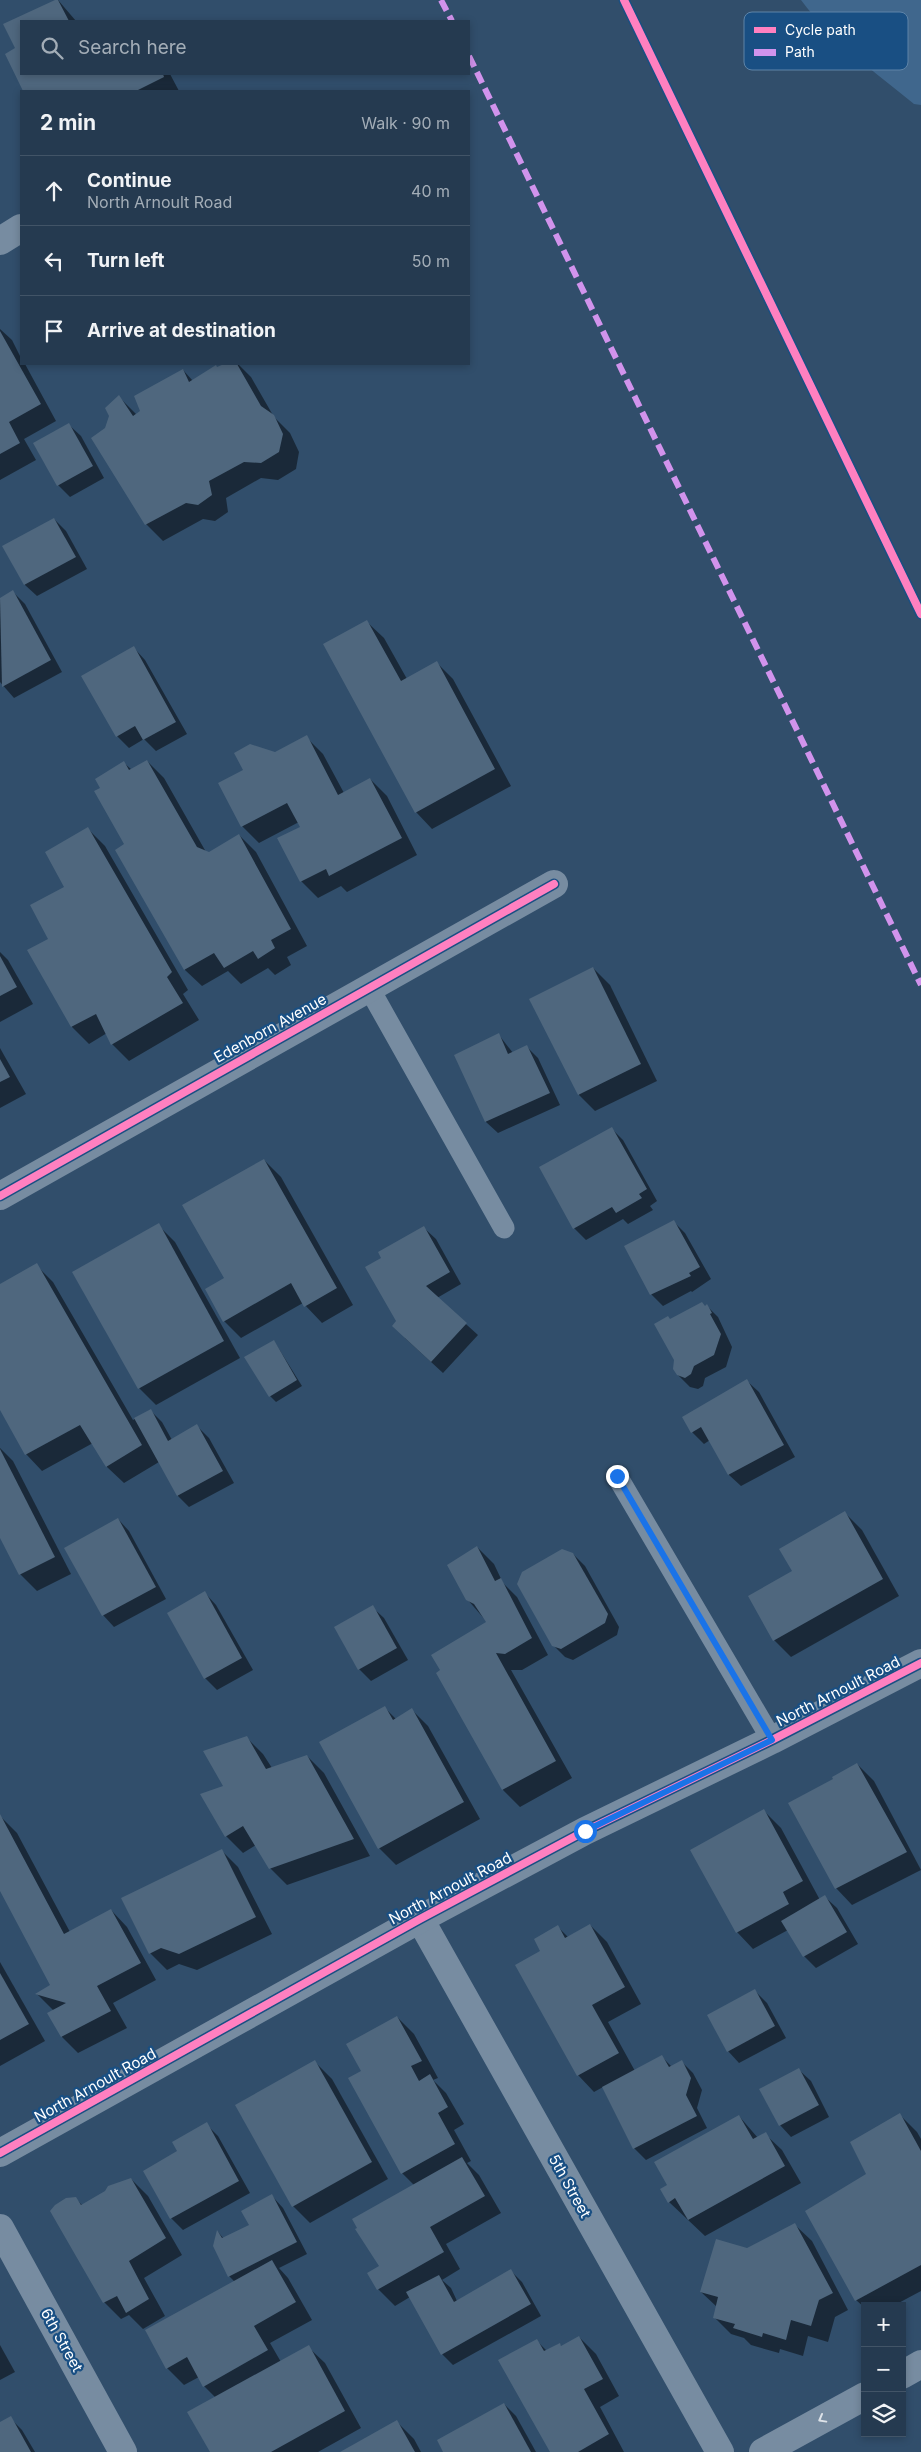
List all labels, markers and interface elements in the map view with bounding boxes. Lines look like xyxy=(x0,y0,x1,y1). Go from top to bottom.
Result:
legend xyxy=(744,12,908,70)
search box xyxy=(20,20,470,75)
text: Cycle path xyxy=(785,21,856,38)
icon: search xyxy=(38,34,66,62)
text: Search here xyxy=(78,36,187,59)
text: Path xyxy=(785,43,815,60)
text: 2 min xyxy=(40,110,96,135)
text: Walk · 90 m xyxy=(361,113,450,133)
text: Continue xyxy=(87,169,172,192)
icon: ahead xyxy=(40,177,68,205)
text: 40 m xyxy=(411,181,450,201)
text: North Arnoult Road xyxy=(87,192,232,212)
icon: left xyxy=(40,247,68,275)
text: Turn left xyxy=(87,249,165,272)
text: 50 m xyxy=(412,251,450,271)
icon: arrive xyxy=(40,317,68,345)
text: Arrive at destination xyxy=(87,319,276,342)
street label: Edenborn Avenue xyxy=(210,989,330,1067)
route end xyxy=(606,1465,629,1488)
street label: North Arnoult Road xyxy=(773,1652,903,1730)
route start xyxy=(574,1820,597,1843)
street label: North Arnoult Road xyxy=(385,1848,515,1928)
street label: North Arnoult Road xyxy=(31,2044,159,2126)
street label: 5th Street xyxy=(545,2151,595,2221)
map controls xyxy=(861,2302,906,2437)
button: + xyxy=(861,2302,906,2347)
street label: 6th Street xyxy=(37,2305,87,2375)
button: − xyxy=(861,2347,906,2392)
button: layers xyxy=(861,2392,906,2437)
one-way arrow xyxy=(818,2413,827,2423)

